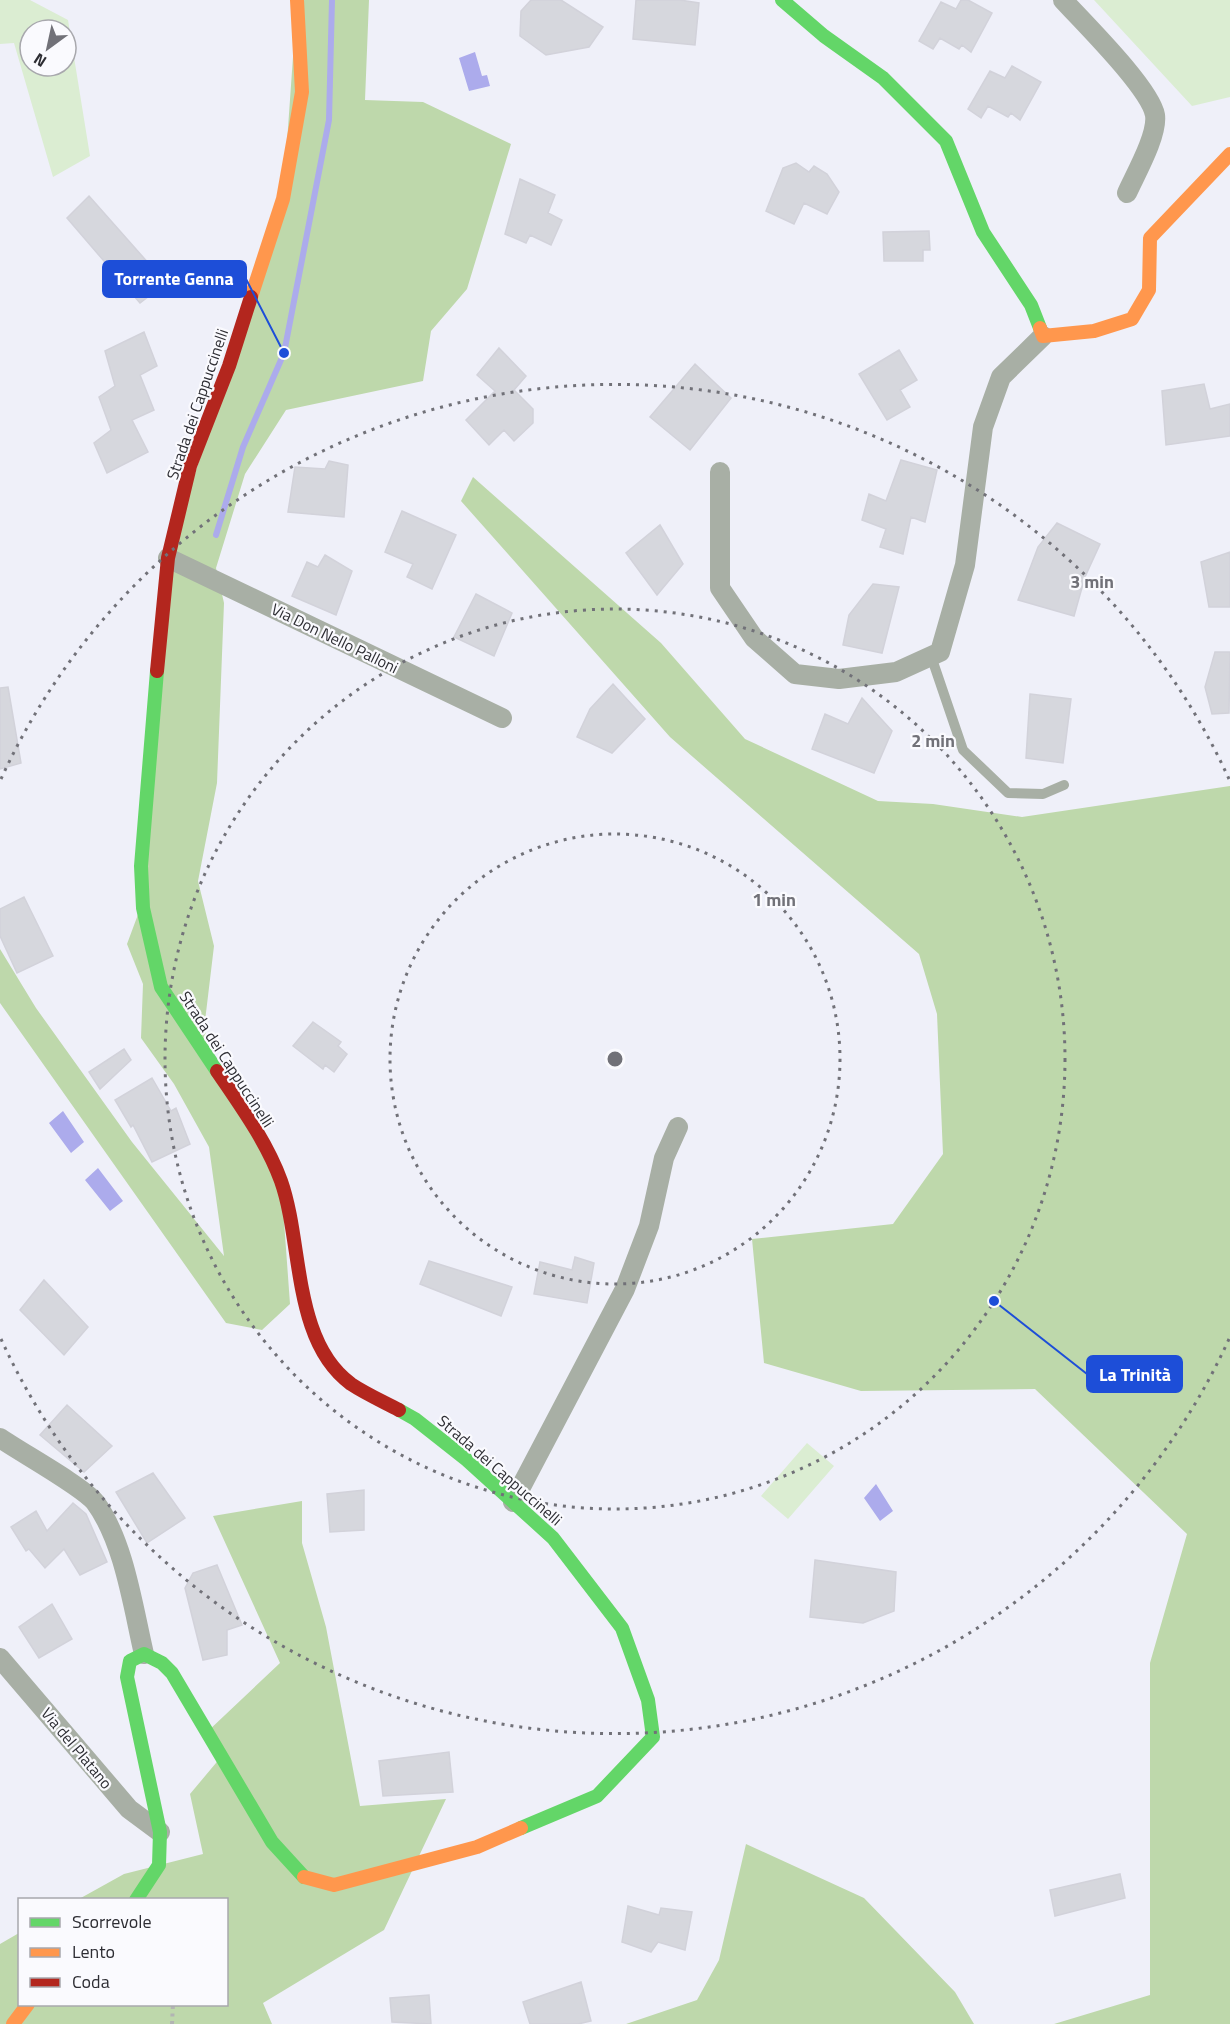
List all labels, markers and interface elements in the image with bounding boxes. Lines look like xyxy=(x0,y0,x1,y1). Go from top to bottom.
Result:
north arrow xyxy=(18,18,78,78)
text: N xyxy=(29,47,51,74)
callout: Torrente Genna xyxy=(103,261,246,297)
text: Torrente Genna xyxy=(114,265,234,292)
street label: Strada dei Cappuccinelli xyxy=(160,325,234,483)
text: 3 min xyxy=(1070,568,1114,595)
street label: Via Don Nello Palloni xyxy=(267,597,403,679)
text: 2 min xyxy=(911,727,955,754)
text: 1 min xyxy=(752,886,796,913)
street label: Strada dei Cappuccinelli xyxy=(174,986,280,1132)
centre of rings xyxy=(605,1049,625,1069)
callout: La Trinità xyxy=(1087,1356,1182,1392)
text: La Trinità xyxy=(1099,1361,1171,1388)
street label: Strada dei Cappuccinelli xyxy=(432,1409,568,1531)
street label: Via del Platano xyxy=(36,1702,118,1794)
legend xyxy=(18,1898,228,2006)
text: Scorrevole xyxy=(72,1908,151,1935)
text: Lento xyxy=(72,1938,115,1965)
text: Coda xyxy=(72,1968,110,1995)

